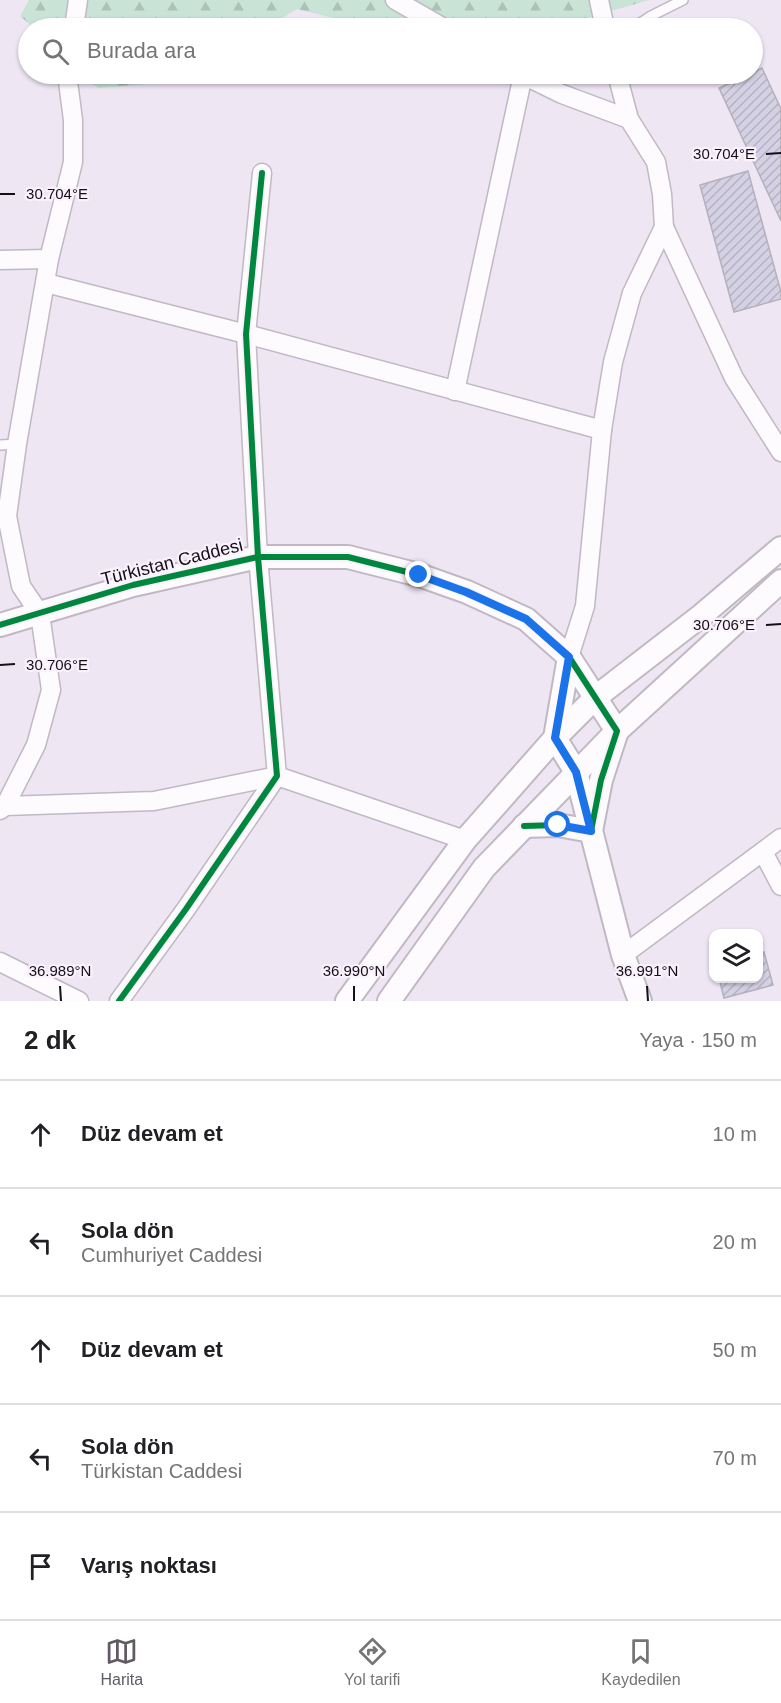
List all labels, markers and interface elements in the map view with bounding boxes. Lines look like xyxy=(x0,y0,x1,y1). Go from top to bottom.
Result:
search box xyxy=(18,18,763,84)
icon: search xyxy=(39,35,72,68)
text: Burada ara xyxy=(87,38,196,63)
text: 30.704°E xyxy=(693,145,755,162)
text: 30.704°E xyxy=(26,185,88,202)
street label: Türkistan Caddesi xyxy=(99,535,245,589)
route end xyxy=(405,561,431,587)
text: 30.706°E xyxy=(693,616,755,633)
text: 30.706°E xyxy=(26,656,88,673)
route start xyxy=(544,811,570,837)
map controls xyxy=(709,929,763,983)
button: layers xyxy=(709,929,763,983)
text: 36.989°N xyxy=(29,962,91,979)
text: 36.990°N xyxy=(323,962,385,979)
text: 36.991°N xyxy=(616,962,678,979)
text: 2 dk xyxy=(24,1025,76,1055)
text: Yaya · 150 m xyxy=(640,1029,757,1051)
icon: ahead xyxy=(24,1118,57,1151)
text: Düz devam et xyxy=(81,1121,223,1146)
text: 10 m xyxy=(713,1123,757,1145)
text: Sola dön xyxy=(81,1218,174,1243)
icon: left xyxy=(24,1226,57,1259)
text: 20 m xyxy=(713,1231,757,1253)
text: Cumhuriyet Caddesi xyxy=(81,1244,262,1266)
icon: ahead xyxy=(24,1334,57,1367)
text: Düz devam et xyxy=(81,1337,223,1362)
text: 50 m xyxy=(713,1339,757,1361)
text: Sola dön xyxy=(81,1434,174,1459)
icon: left xyxy=(24,1442,57,1475)
text: 70 m xyxy=(713,1447,757,1469)
text: Türkistan Caddesi xyxy=(81,1460,242,1482)
icon: arrive xyxy=(24,1550,57,1583)
text: Varış noktası xyxy=(81,1553,217,1578)
tab: Harita xyxy=(100,1635,143,1689)
tab: Yol tarifi xyxy=(344,1635,400,1689)
tab: Kaydedilen xyxy=(601,1635,681,1689)

